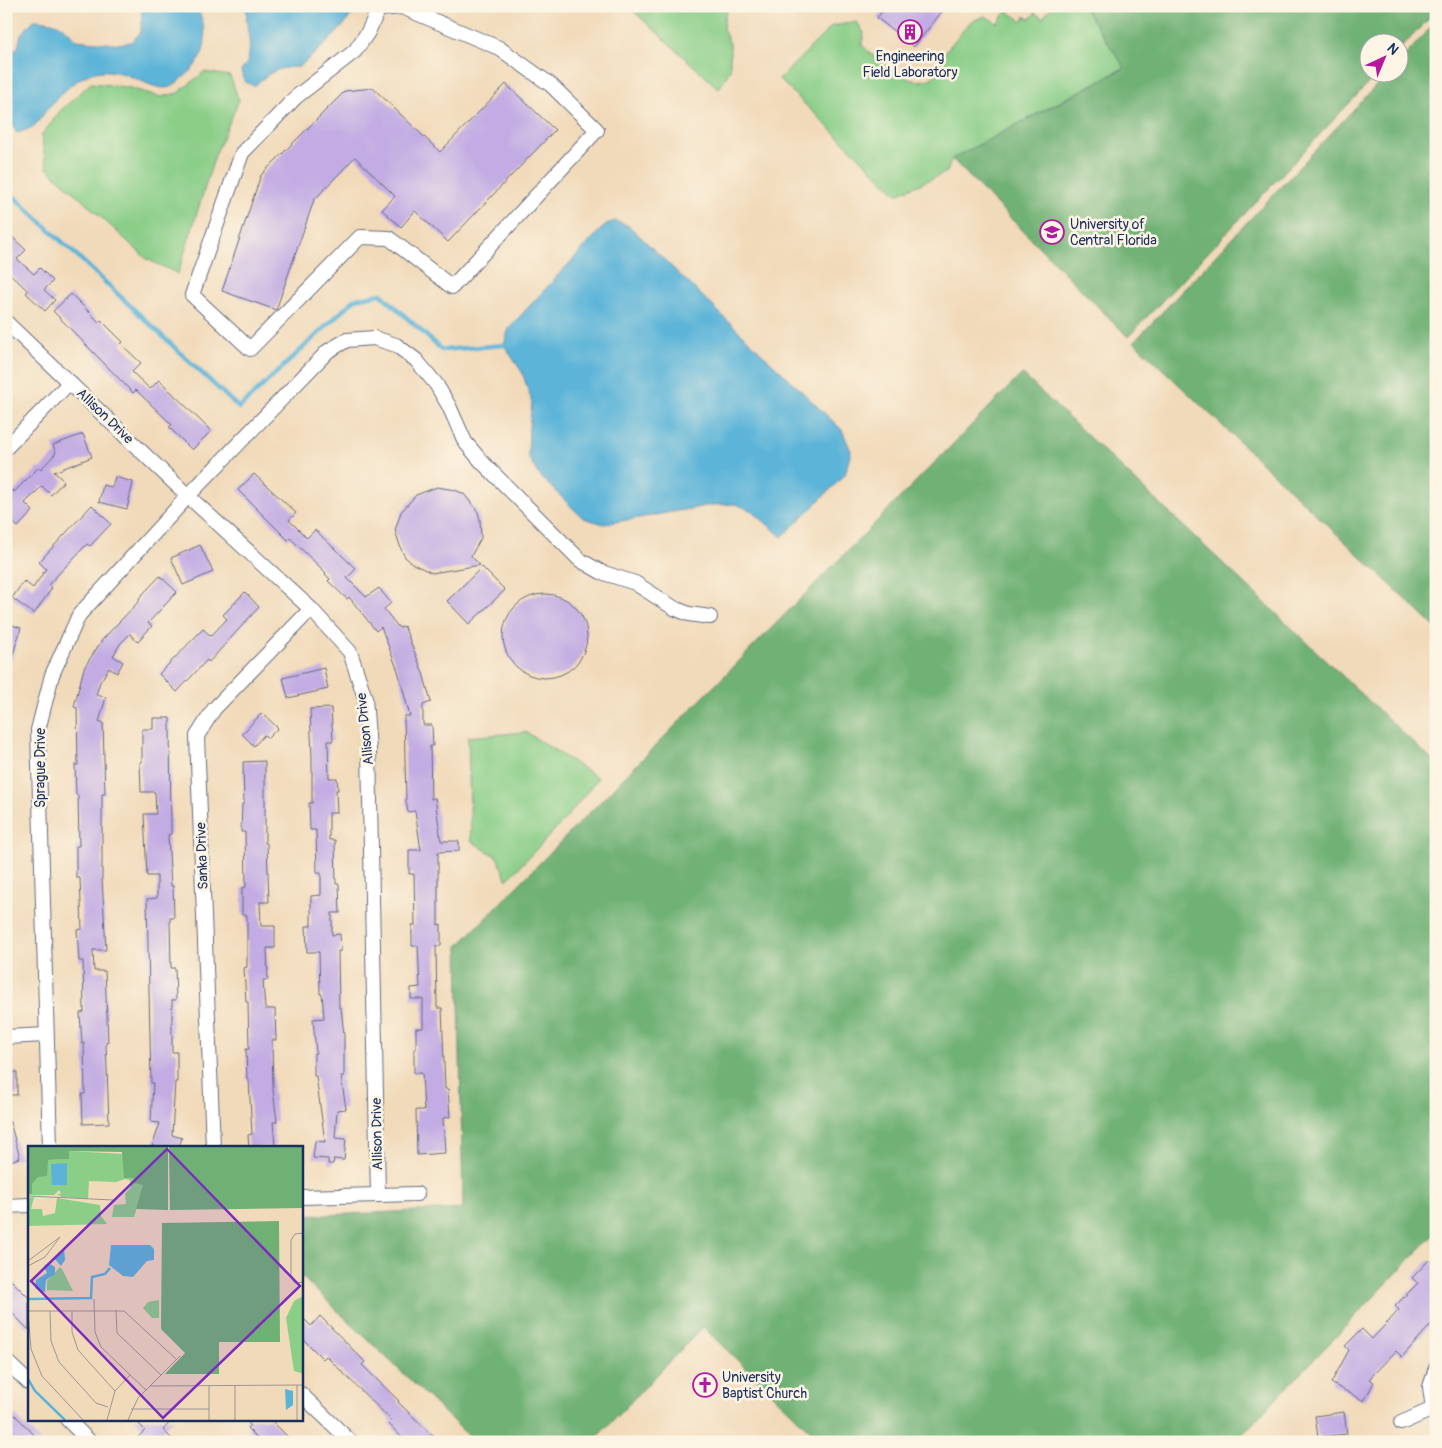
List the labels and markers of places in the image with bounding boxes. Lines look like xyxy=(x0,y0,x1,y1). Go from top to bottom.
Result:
building icon: Engineering Field Laboratory xyxy=(897,19,923,45)
place label: Engineering Field Laboratory xyxy=(862,48,958,81)
place label: University of Central Florida xyxy=(1070,216,1157,249)
school or university icon: University of Central Florida xyxy=(1039,219,1065,245)
place label: University Baptist Church xyxy=(722,1369,807,1402)
church icon: University Baptist Church xyxy=(692,1372,718,1398)

